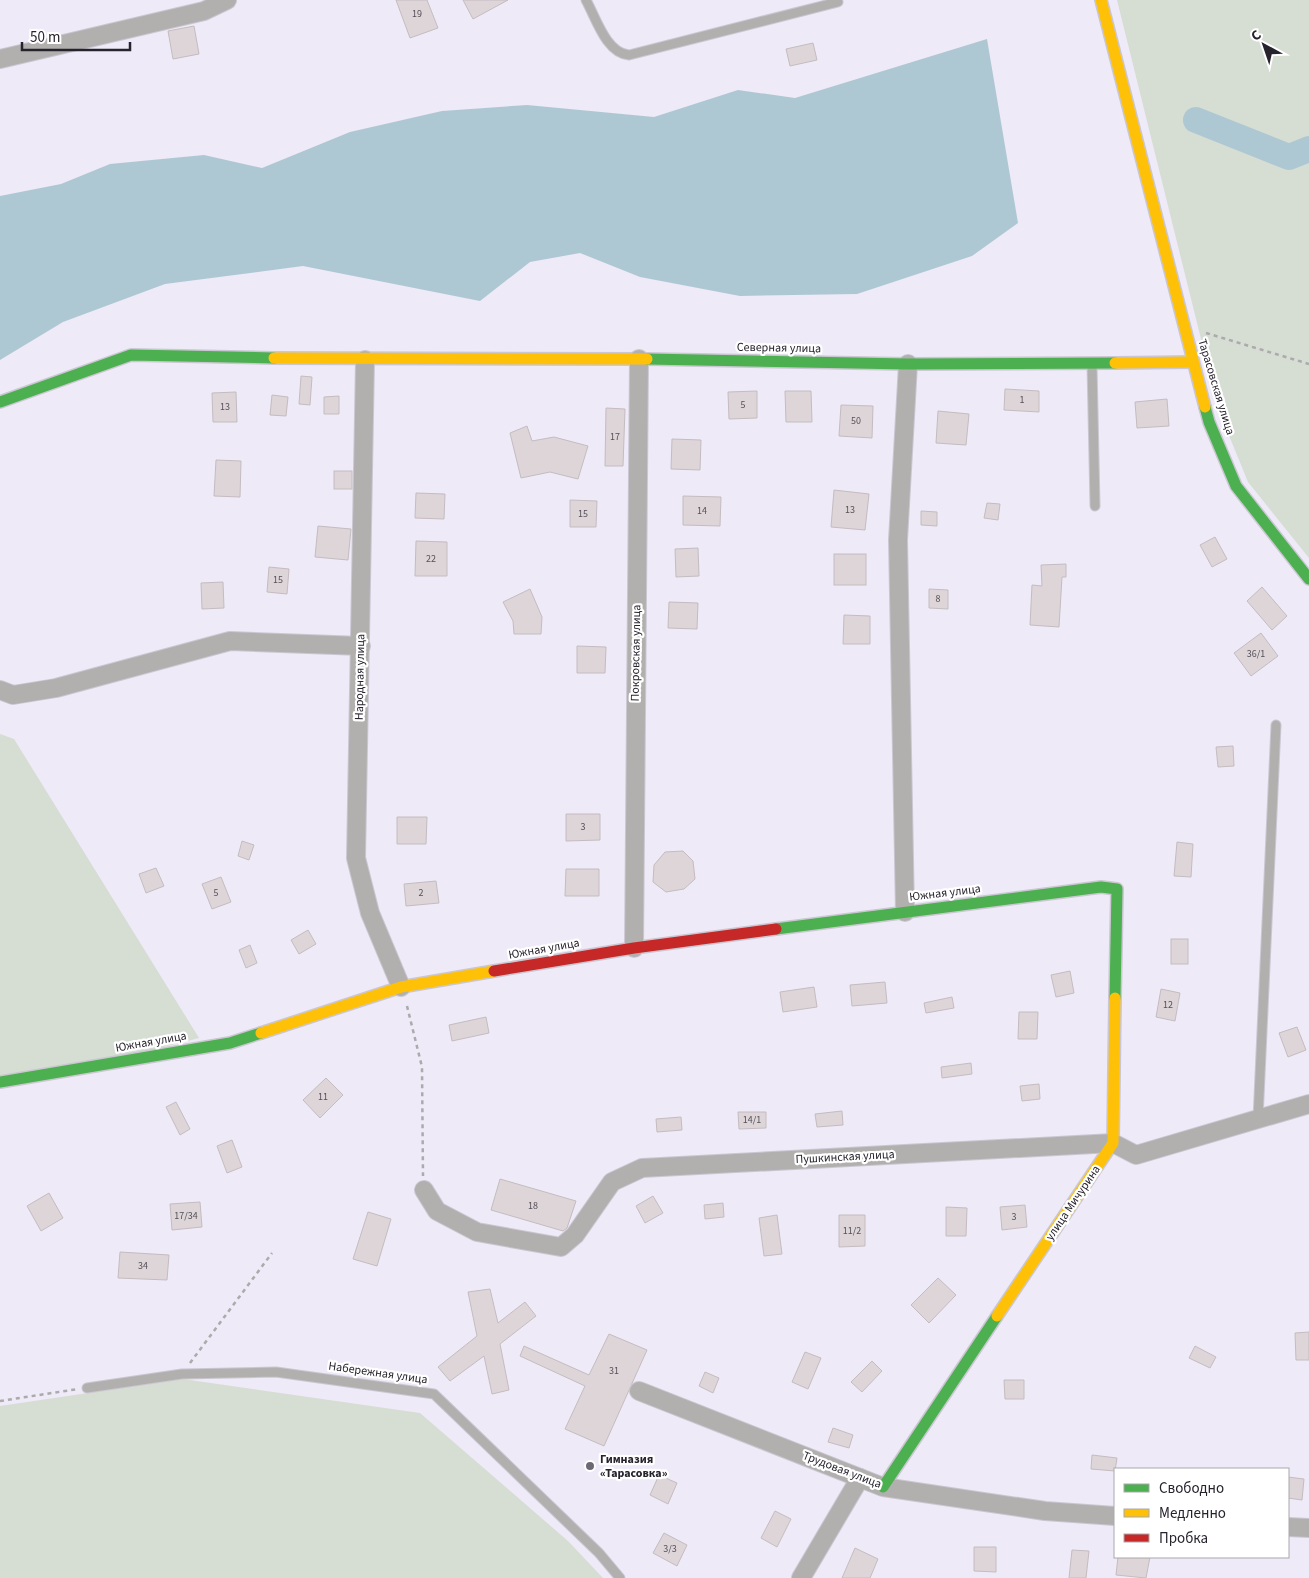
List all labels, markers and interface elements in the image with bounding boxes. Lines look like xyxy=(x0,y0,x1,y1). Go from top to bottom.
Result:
house number: 19 xyxy=(412,7,422,21)
scale bar xyxy=(22,20,130,52)
north arrow xyxy=(1239,20,1289,70)
text: С xyxy=(1247,26,1266,46)
text: 50 m xyxy=(30,27,60,48)
street label: Тарасовская улица xyxy=(1193,337,1239,437)
street label: Северная улица xyxy=(737,339,821,357)
house number: 1 xyxy=(1020,393,1025,407)
house number: 5 xyxy=(741,398,746,412)
house number: 13 xyxy=(220,400,230,414)
house number: 50 xyxy=(851,414,861,428)
house number: 17 xyxy=(610,430,620,444)
house number: 13 xyxy=(845,503,855,517)
house number: 14 xyxy=(697,504,707,518)
house number: 15 xyxy=(578,507,588,521)
house number: 22 xyxy=(426,552,436,566)
house number: 15 xyxy=(273,573,283,587)
house number: 8 xyxy=(936,592,941,606)
street label: Покровская улица xyxy=(627,604,645,702)
street label: Народная улица xyxy=(351,634,369,720)
house number: 36/1 xyxy=(1247,647,1265,661)
house number: 3 xyxy=(581,820,586,834)
street label: Южная улица xyxy=(908,880,982,906)
house number: 5 xyxy=(214,886,219,900)
house number: 2 xyxy=(419,886,424,900)
street label: Южная улица xyxy=(507,934,581,964)
house number: 12 xyxy=(1163,998,1173,1012)
street label: Южная улица xyxy=(114,1027,188,1057)
house number: 11 xyxy=(318,1090,328,1104)
house number: 14/1 xyxy=(743,1113,761,1127)
street label: Пушкинская улица xyxy=(795,1146,895,1168)
street label: улица Мичурина xyxy=(1042,1162,1104,1244)
house number: 18 xyxy=(528,1199,538,1213)
house number: 17/34 xyxy=(174,1209,198,1223)
house number: 3 xyxy=(1012,1210,1017,1224)
house number: 11/2 xyxy=(843,1224,861,1238)
house number: 34 xyxy=(138,1259,148,1273)
street label: Набережная улица xyxy=(327,1358,429,1388)
house number: 31 xyxy=(609,1364,619,1378)
street label: Трудовая улица xyxy=(800,1447,884,1493)
place label: Гимназия «Тарасовка» xyxy=(600,1451,668,1482)
marker: Гимназия «Тарасовка» xyxy=(584,1460,596,1472)
legend xyxy=(1114,1468,1289,1558)
text: Свободно xyxy=(1159,1478,1224,1499)
text: Медленно xyxy=(1159,1503,1226,1524)
text: Пробка xyxy=(1159,1528,1208,1549)
house number: 3/3 xyxy=(663,1542,677,1556)

